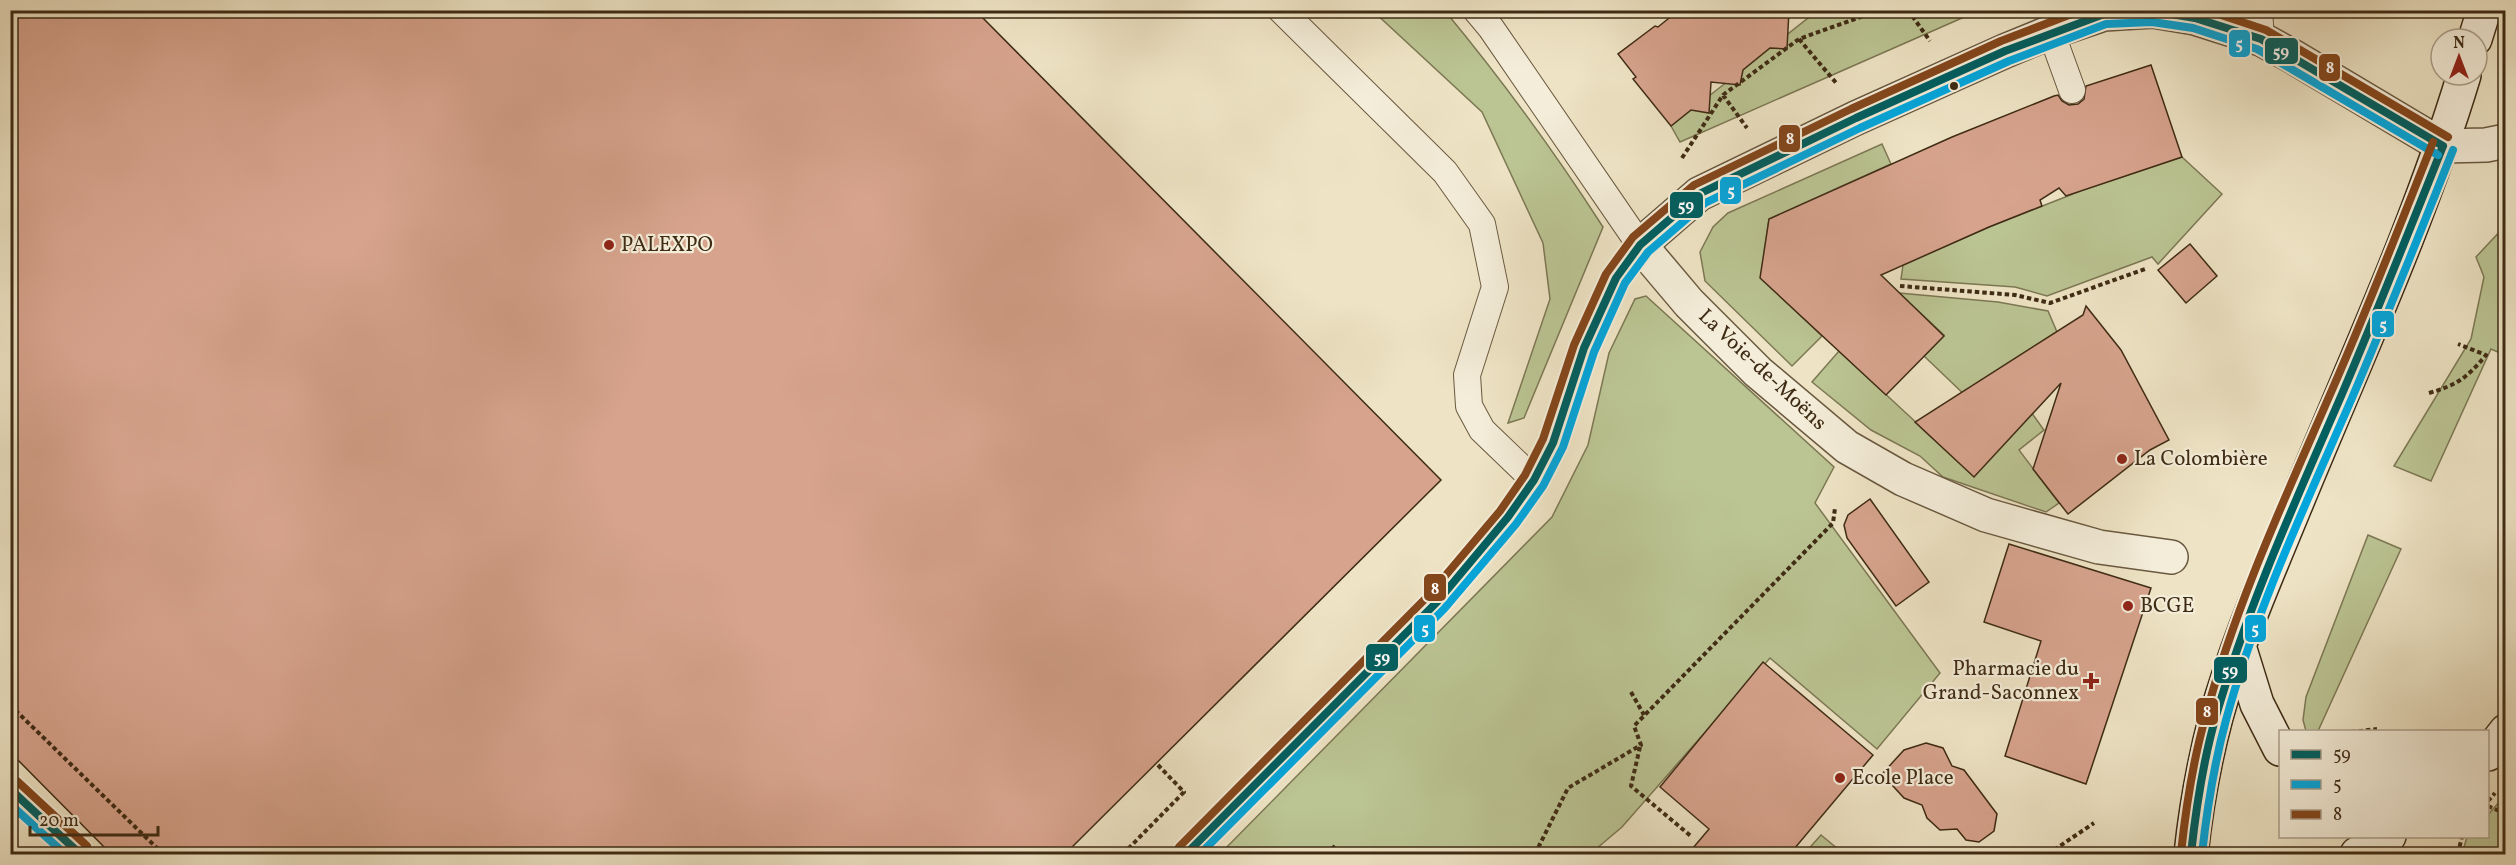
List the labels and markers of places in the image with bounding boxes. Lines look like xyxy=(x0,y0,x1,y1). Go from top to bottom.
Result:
unlabelled marker xyxy=(1948,80,1960,92)
place label: PALEXPO xyxy=(621,231,713,260)
marker: PALEXPO xyxy=(602,238,616,252)
place label: La Colombière xyxy=(2134,445,2268,474)
marker: La Colombière xyxy=(2115,452,2129,466)
place label: BCGE xyxy=(2140,592,2194,621)
marker: BCGE xyxy=(2121,599,2135,613)
place label: Pharmacie du Grand-Saconnex xyxy=(1923,655,2079,708)
marker: Pharmacie du Grand-Saconnex xyxy=(2084,674,2098,688)
place label: Ecole Place xyxy=(1852,764,1954,793)
marker: Ecole Place xyxy=(1833,771,1847,785)

